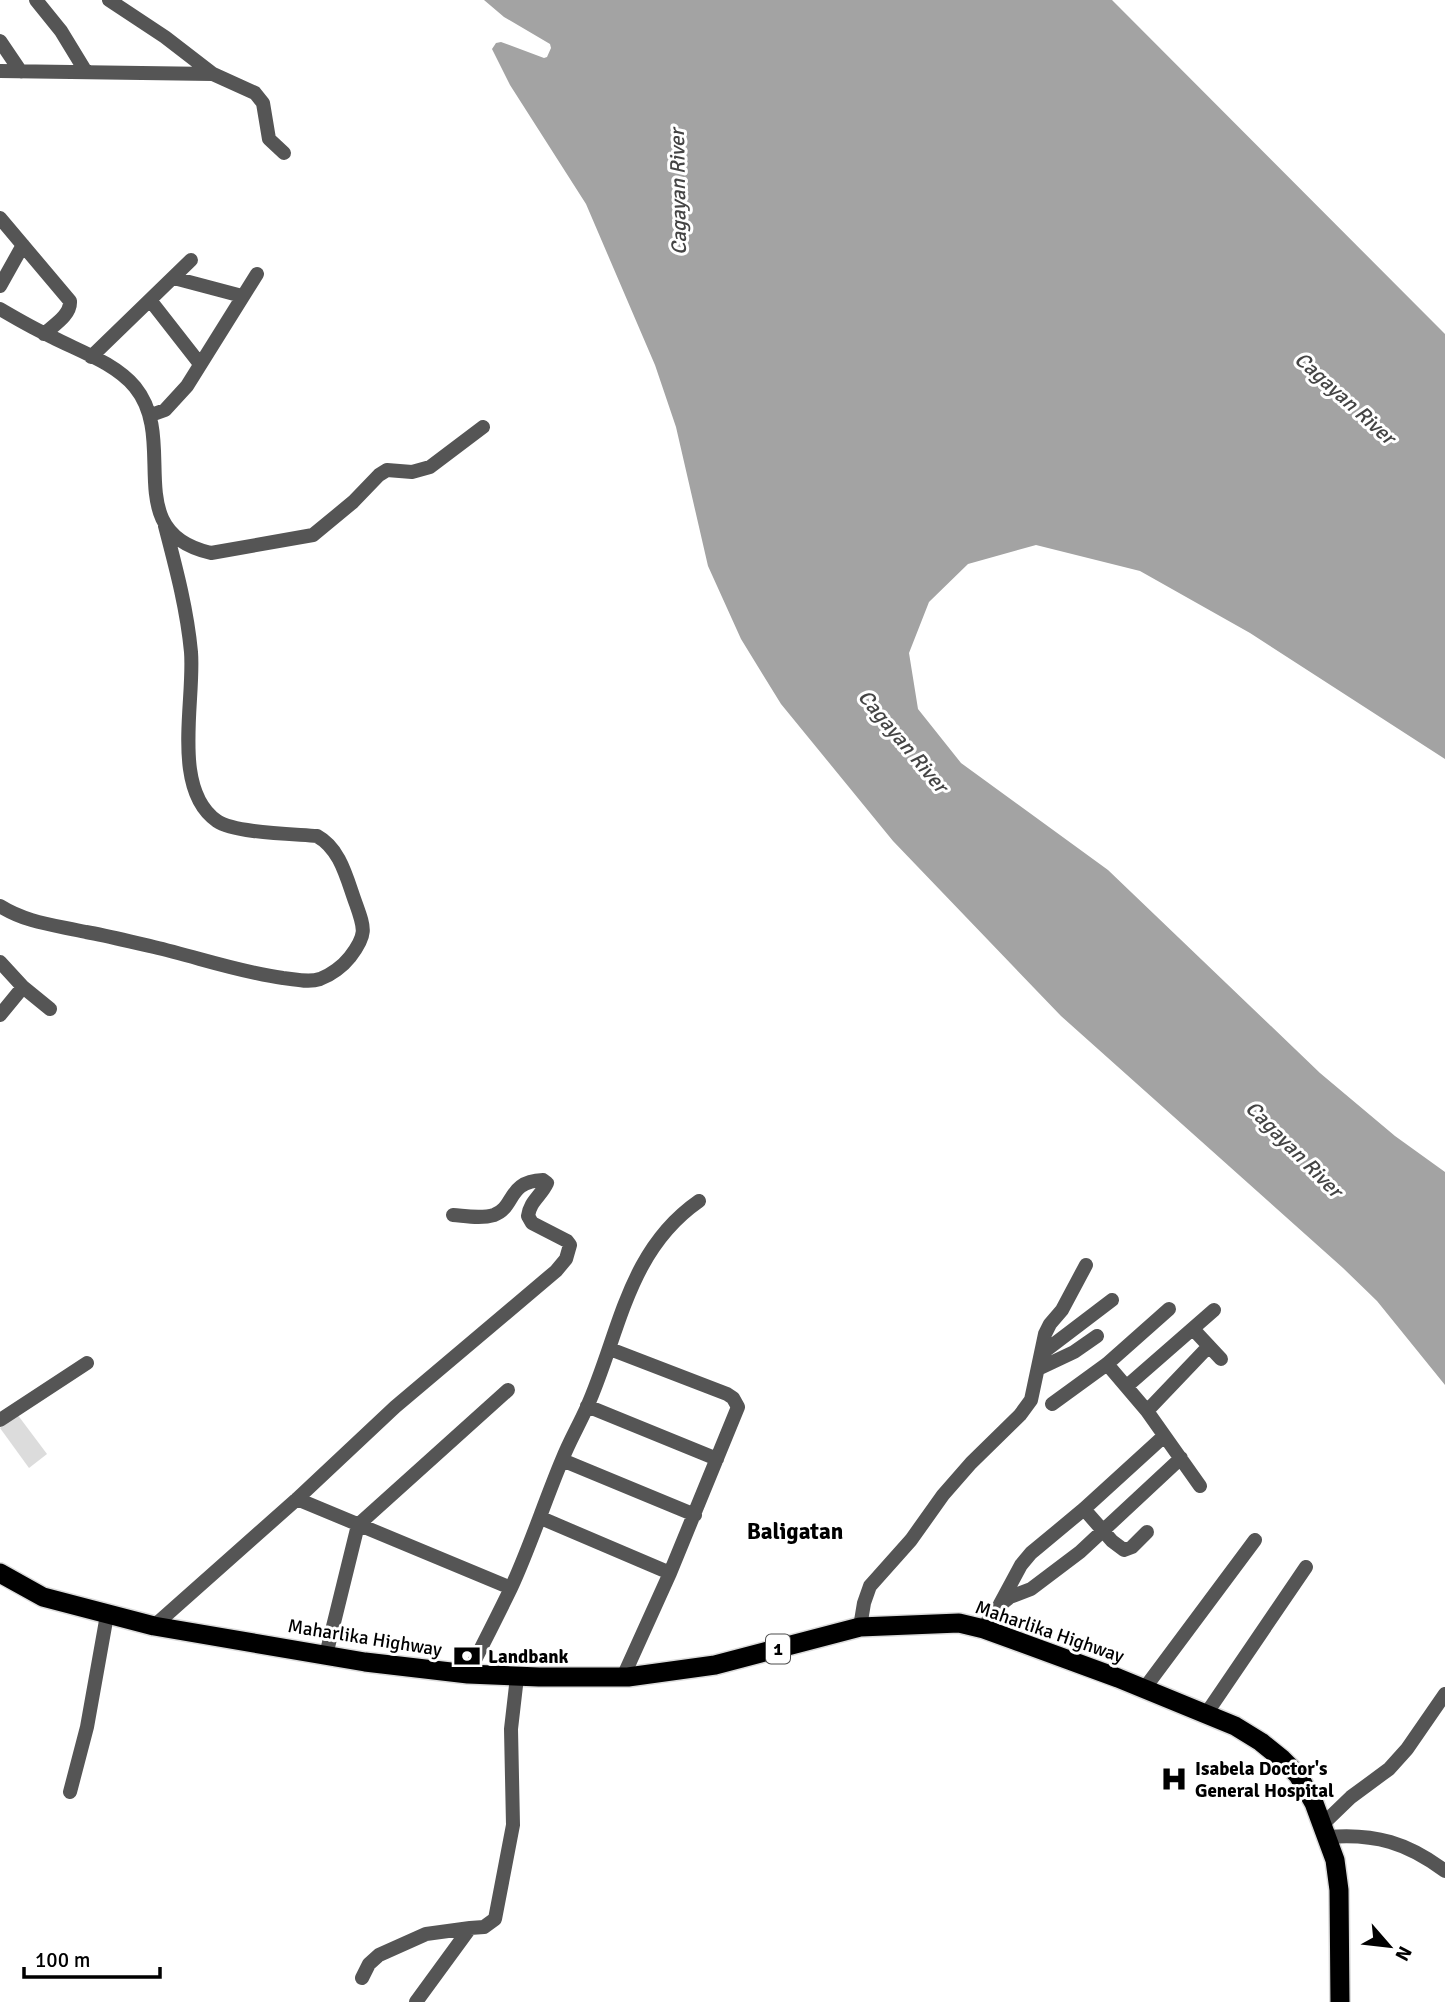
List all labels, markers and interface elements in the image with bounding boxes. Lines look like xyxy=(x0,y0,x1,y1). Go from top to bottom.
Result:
water label: Cagayan River xyxy=(664,125,692,255)
water label: Cagayan River xyxy=(1289,346,1403,452)
water label: Cagayan River xyxy=(852,684,956,800)
water label: Cagayan River xyxy=(1240,1095,1350,1205)
district label: Baligatan xyxy=(747,1517,843,1546)
street label: Maharlika Highway xyxy=(972,1595,1127,1669)
street label: Maharlika Highway xyxy=(286,1614,444,1662)
road number: 1 xyxy=(766,1634,790,1664)
bank icon: Landbank xyxy=(452,1641,482,1671)
place label: Landbank xyxy=(488,1645,569,1669)
place label: Isabela Doctor's General Hospital xyxy=(1195,1757,1334,1803)
hospital icon: Isabela Doctor's General Hospital xyxy=(1159,1764,1189,1794)
north arrow xyxy=(1354,1911,1424,1981)
scale bar xyxy=(24,1936,161,1980)
text: N xyxy=(1389,1942,1417,1965)
text: 100 m xyxy=(35,1947,90,1973)

